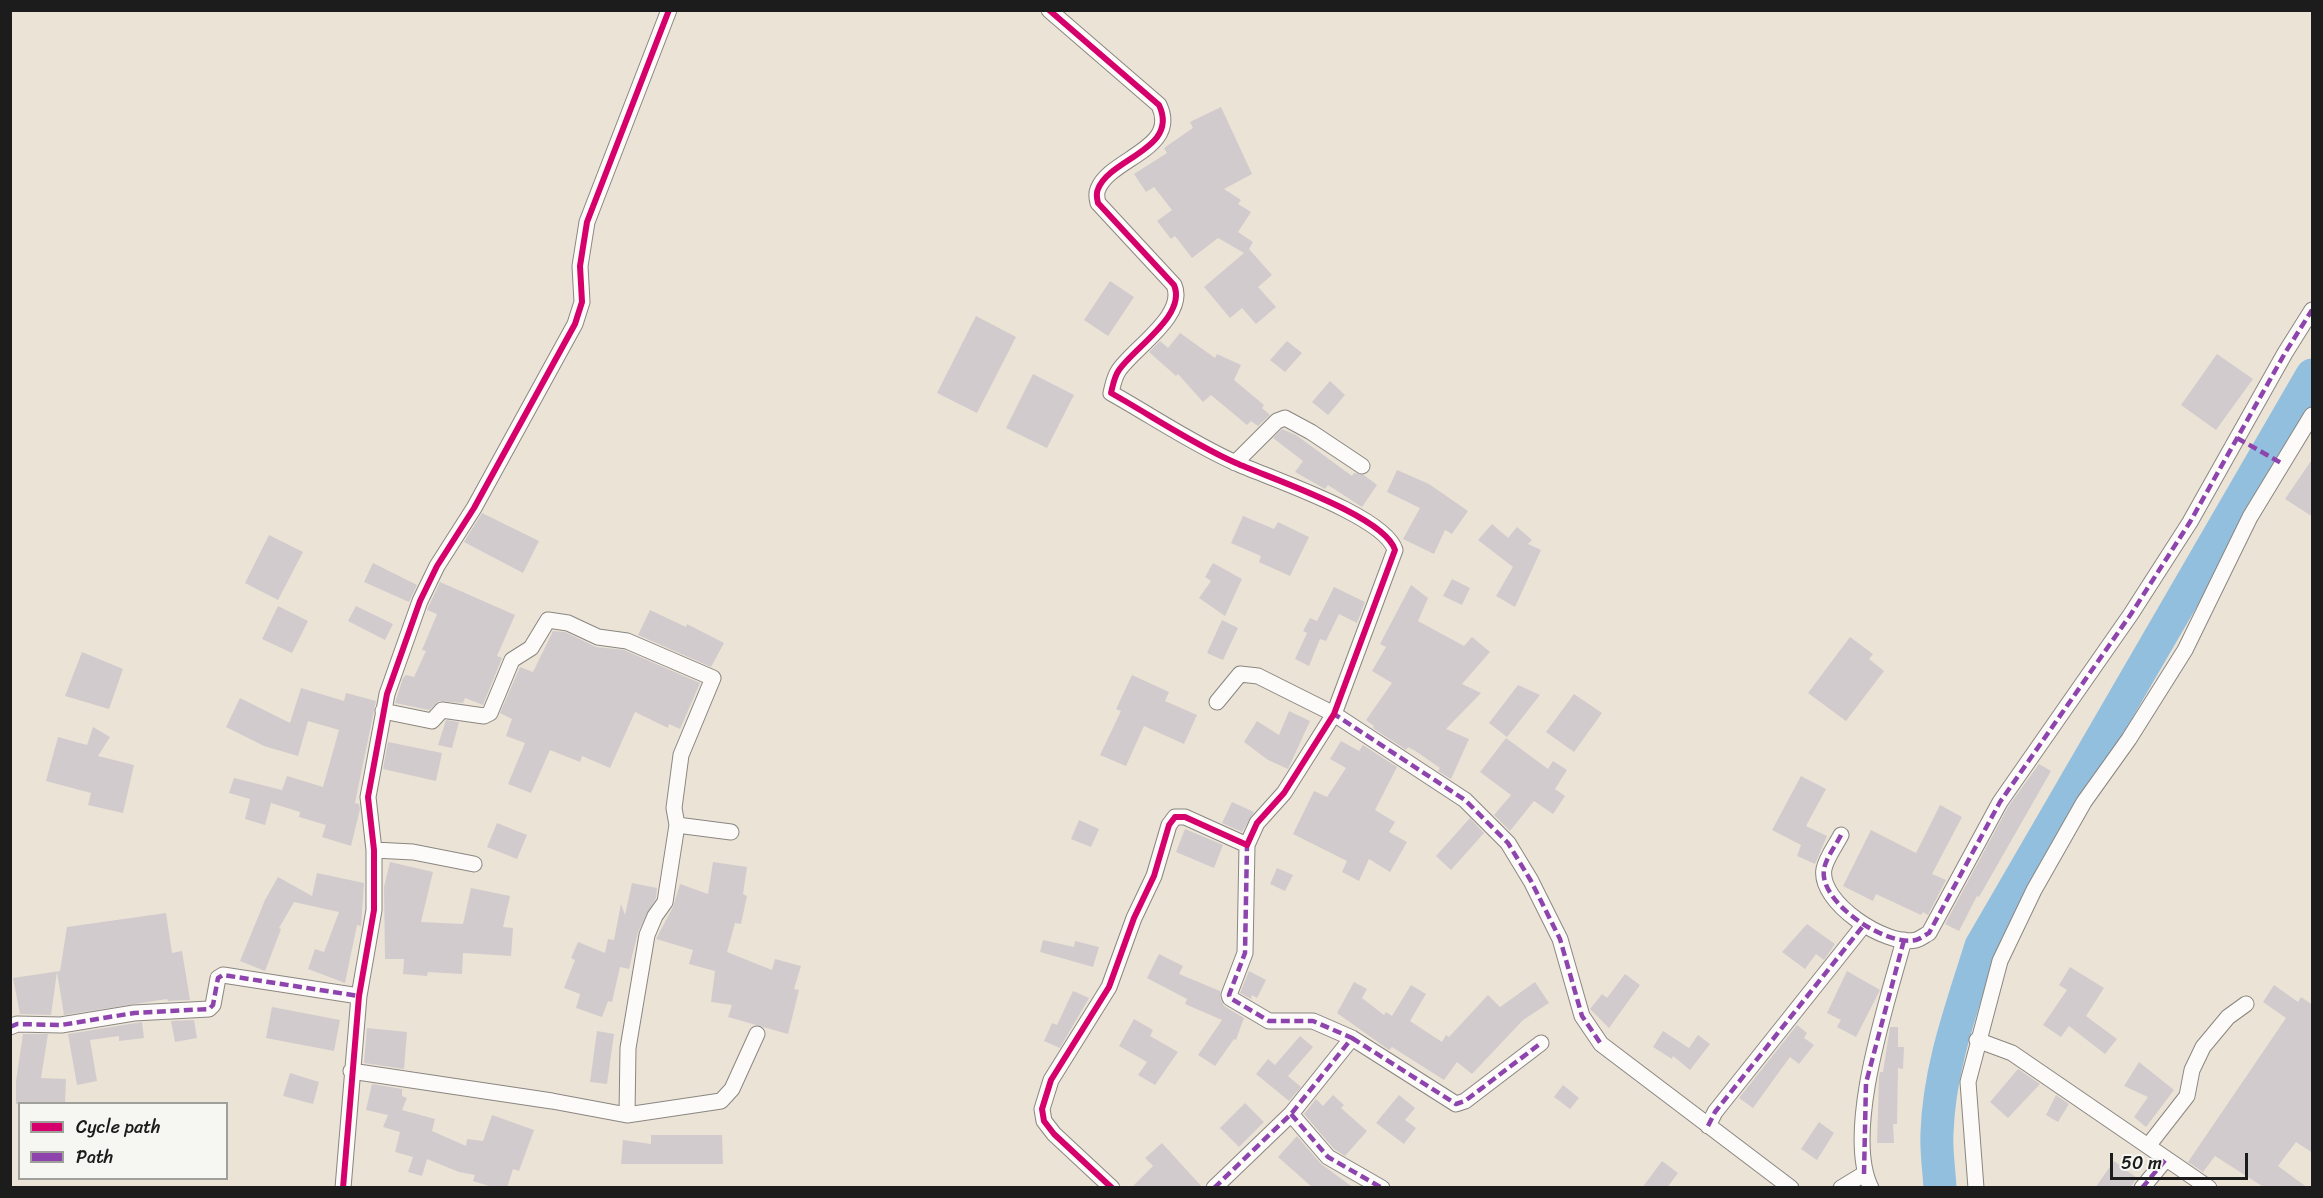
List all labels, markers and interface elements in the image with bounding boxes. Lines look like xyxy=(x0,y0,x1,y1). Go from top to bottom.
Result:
legend xyxy=(18,1102,228,1180)
text: Cycle path xyxy=(76,1111,160,1143)
text: Path xyxy=(76,1141,113,1173)
scale bar xyxy=(2113,1141,2251,1179)
text: 50 m xyxy=(2121,1147,2162,1179)

